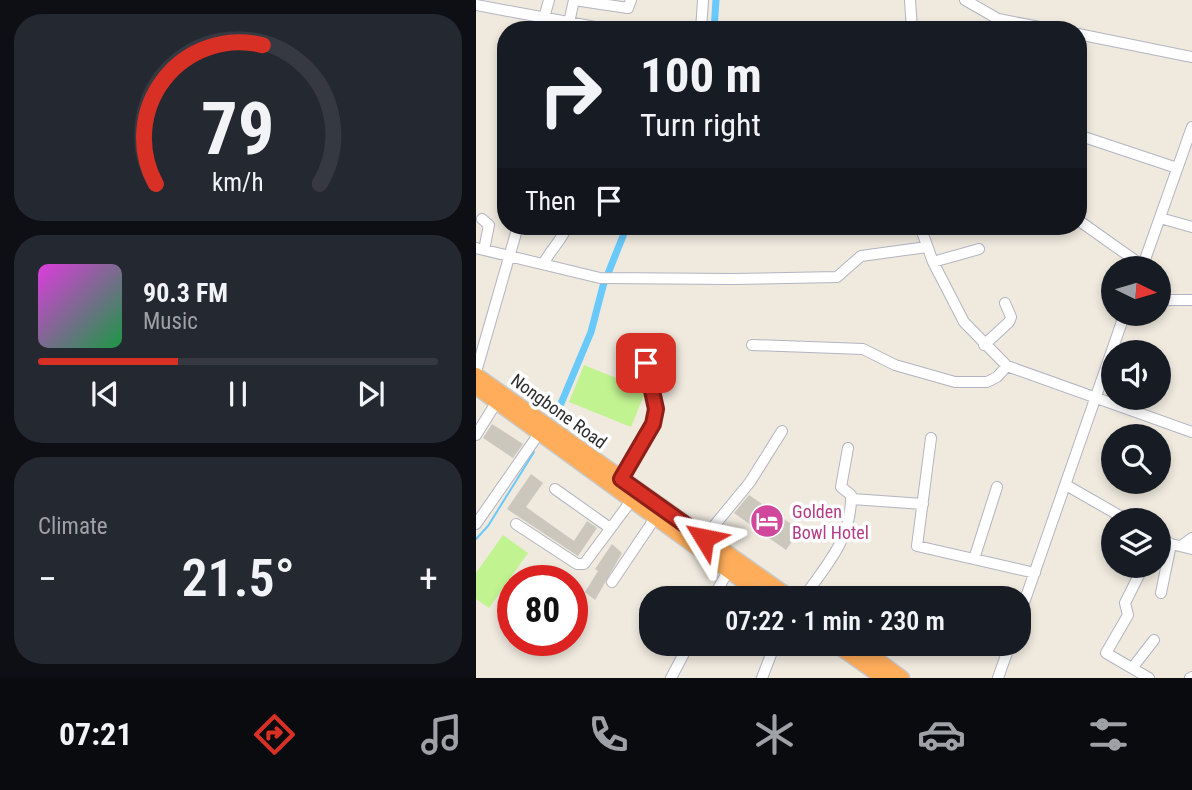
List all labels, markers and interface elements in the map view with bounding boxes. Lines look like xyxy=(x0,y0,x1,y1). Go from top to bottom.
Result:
text: 100 m xyxy=(640,47,762,104)
icon: right xyxy=(525,49,616,140)
text: 79 xyxy=(201,86,275,172)
text: Turn right xyxy=(640,106,761,144)
text: km/h xyxy=(212,167,264,196)
icon: arrive xyxy=(590,182,628,220)
text: Then xyxy=(525,186,576,216)
north arrow xyxy=(1101,256,1171,326)
map controls xyxy=(1101,256,1171,578)
text: 90.3 FM xyxy=(143,278,228,308)
text: Music xyxy=(143,308,198,335)
pin xyxy=(616,333,676,393)
button: sound xyxy=(1101,340,1171,410)
icon: arrive xyxy=(627,344,665,382)
street label: Nongbone Road xyxy=(507,369,611,453)
icon: previous xyxy=(86,375,124,413)
icon: pause xyxy=(219,375,257,413)
icon: next xyxy=(352,375,390,413)
button: search xyxy=(1101,424,1171,494)
position arrow xyxy=(667,501,741,575)
place label: Golden Bowl Hotel xyxy=(792,501,869,543)
hotel icon: Golden Bowl Hotel xyxy=(748,502,786,540)
button: layers xyxy=(1101,508,1171,578)
text: Climate xyxy=(38,513,108,540)
text: 21.5° xyxy=(181,548,295,609)
text: − xyxy=(38,557,57,601)
text: + xyxy=(419,557,438,601)
speed limit sign: 80 xyxy=(497,565,588,656)
text: 07:22 · 1 min · 230 m xyxy=(725,606,945,636)
icon: directions xyxy=(250,710,299,759)
icon: music xyxy=(417,710,466,759)
icon: phone xyxy=(584,710,633,759)
icon: climate xyxy=(750,710,799,759)
icon: car xyxy=(917,710,966,759)
icon: filters xyxy=(1084,710,1133,759)
text: 07:21 xyxy=(59,715,132,753)

